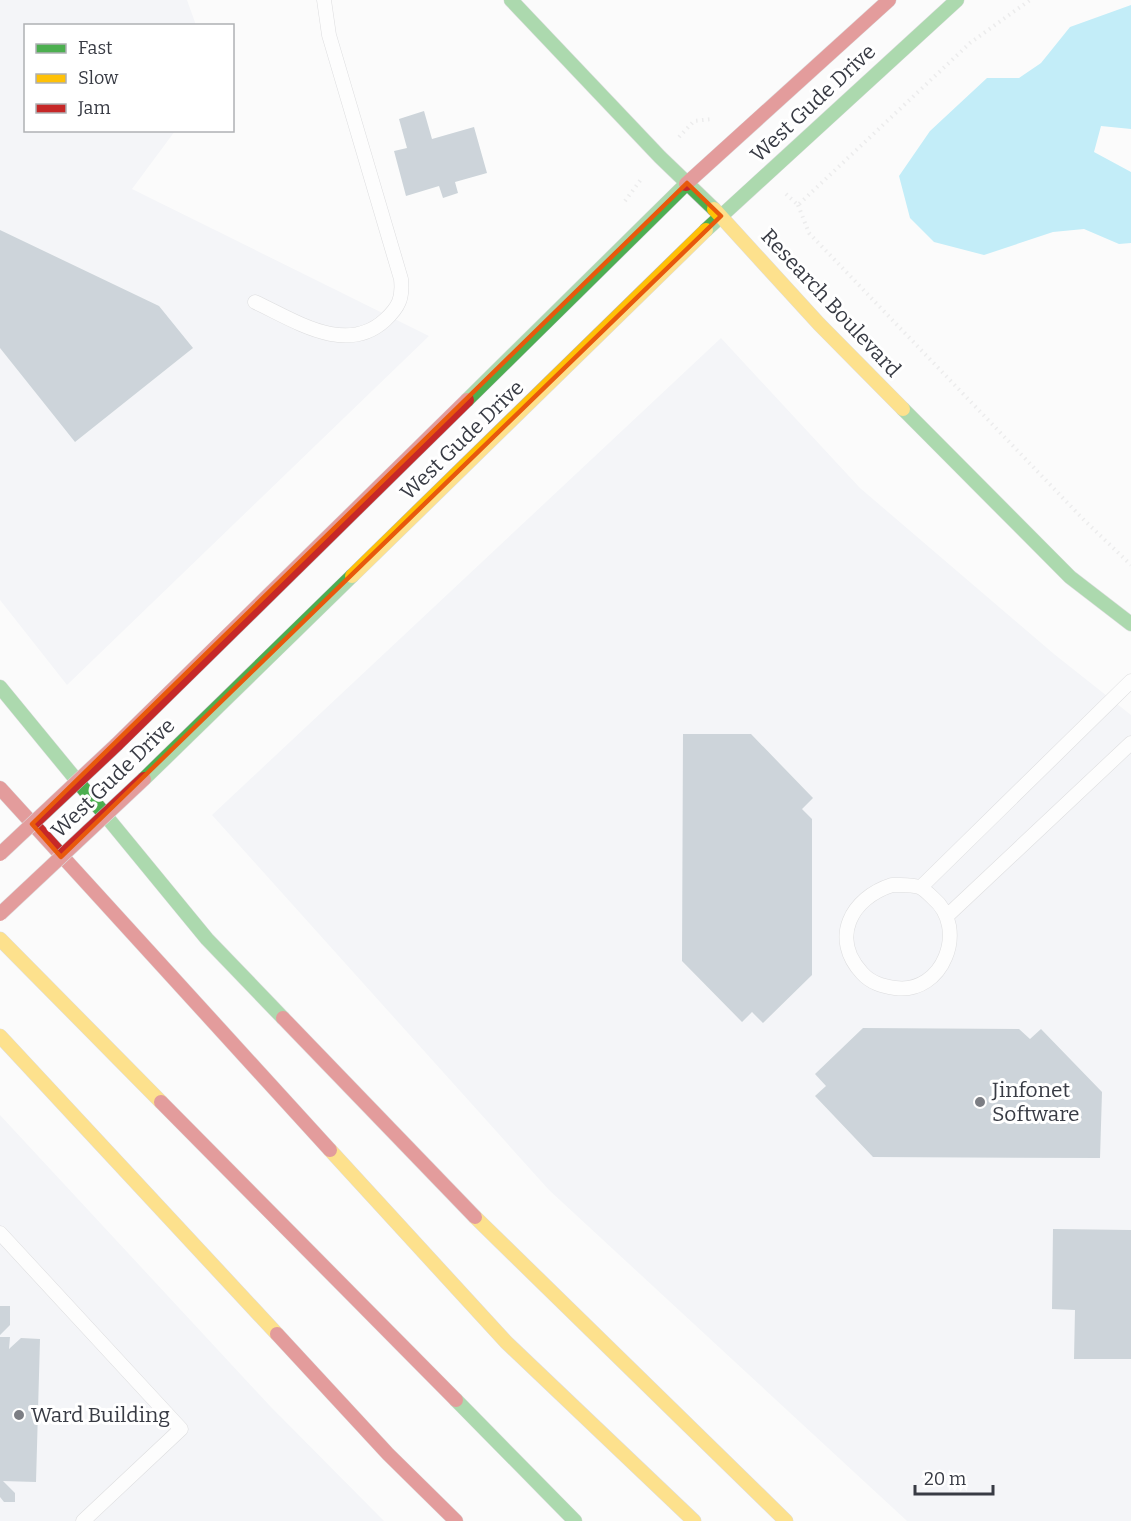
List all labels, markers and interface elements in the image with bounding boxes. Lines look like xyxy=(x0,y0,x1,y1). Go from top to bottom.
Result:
legend xyxy=(24,24,234,132)
text: Fast xyxy=(78,37,113,59)
street label: West Gude Drive xyxy=(745,38,881,168)
text: Slow xyxy=(78,67,119,89)
text: Jam xyxy=(77,97,111,119)
street label: Research Boulevard xyxy=(756,223,906,383)
street label: West Gude Drive xyxy=(395,375,529,505)
street label: West Gude Drive xyxy=(46,713,180,843)
place label: Jinfonet Software xyxy=(991,1077,1079,1127)
marker: Jinfonet Software xyxy=(973,1095,987,1109)
place label: Ward Building xyxy=(31,1402,170,1428)
marker: Ward Building xyxy=(12,1408,26,1422)
scale bar xyxy=(915,1458,993,1496)
text: 20 m xyxy=(924,1468,966,1490)

